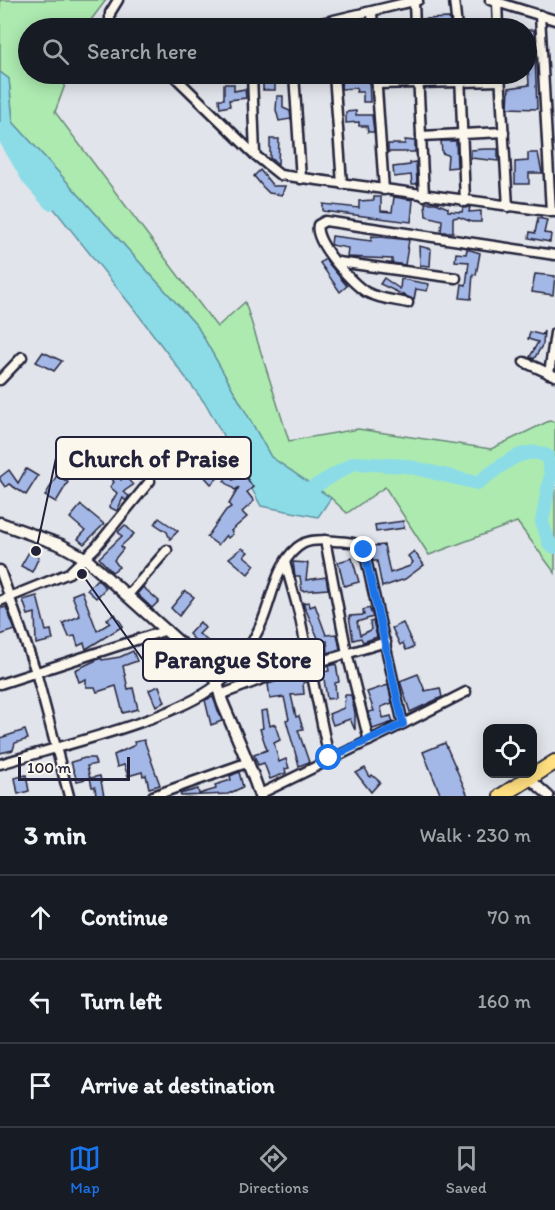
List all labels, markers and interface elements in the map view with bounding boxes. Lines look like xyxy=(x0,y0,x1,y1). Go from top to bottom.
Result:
search box xyxy=(18,18,537,84)
icon: search xyxy=(39,35,72,68)
text: Search here xyxy=(87,38,197,65)
callout: Church of Praise xyxy=(56,437,251,479)
text: Church of Praise xyxy=(69,444,239,473)
route end xyxy=(350,536,376,562)
callout: Parangue Store xyxy=(143,639,324,681)
text: Parangue Store xyxy=(154,645,312,675)
map controls xyxy=(483,724,537,778)
button: locate xyxy=(483,724,537,778)
route start xyxy=(315,744,341,770)
scale bar xyxy=(18,754,130,782)
text: 100 m xyxy=(27,758,71,777)
text: 3 min xyxy=(24,819,86,851)
text: Walk · 230 m xyxy=(419,823,531,847)
icon: ahead xyxy=(24,901,57,934)
text: Continue xyxy=(81,904,168,931)
text: 70 m xyxy=(487,905,531,929)
icon: left xyxy=(24,985,57,1018)
text: Turn left xyxy=(81,988,162,1015)
text: 160 m xyxy=(478,989,531,1013)
icon: arrive xyxy=(24,1069,57,1102)
text: Arrive at destination xyxy=(81,1072,275,1099)
tab: Map xyxy=(68,1142,101,1197)
tab: Directions xyxy=(238,1142,309,1197)
tab: Saved xyxy=(446,1142,487,1197)

